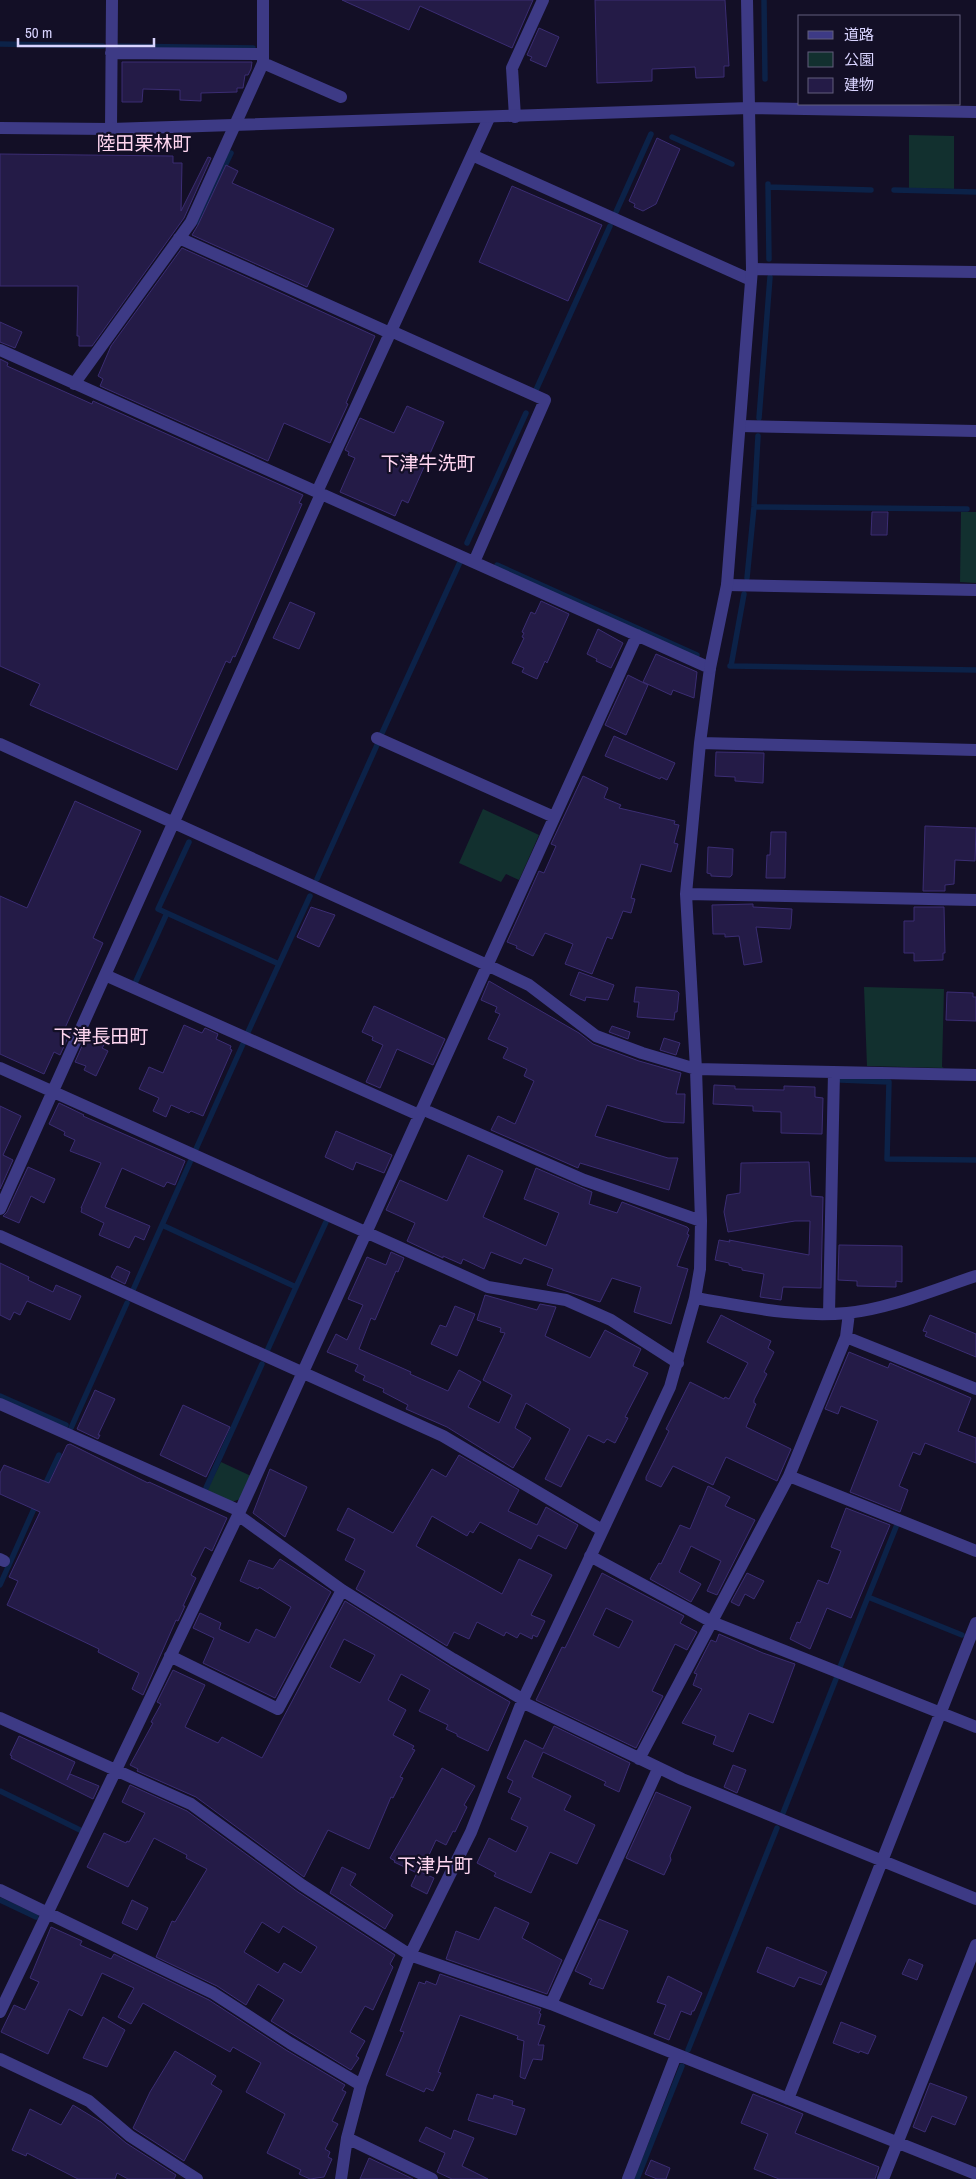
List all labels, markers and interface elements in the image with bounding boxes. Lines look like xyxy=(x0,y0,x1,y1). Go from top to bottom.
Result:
scale bar xyxy=(18,15,154,47)
legend xyxy=(798,15,961,105)
text: 50 m xyxy=(25,22,52,43)
text: 道路 xyxy=(844,24,874,45)
text: 公園 xyxy=(844,49,874,70)
text: 建物 xyxy=(844,74,874,95)
district label: 陸田栗林町 xyxy=(96,130,192,156)
district label: 下津牛洗町 xyxy=(380,450,476,476)
district label: 下津長田町 xyxy=(53,1023,149,1049)
district label: 下津片町 xyxy=(397,1852,473,1878)

